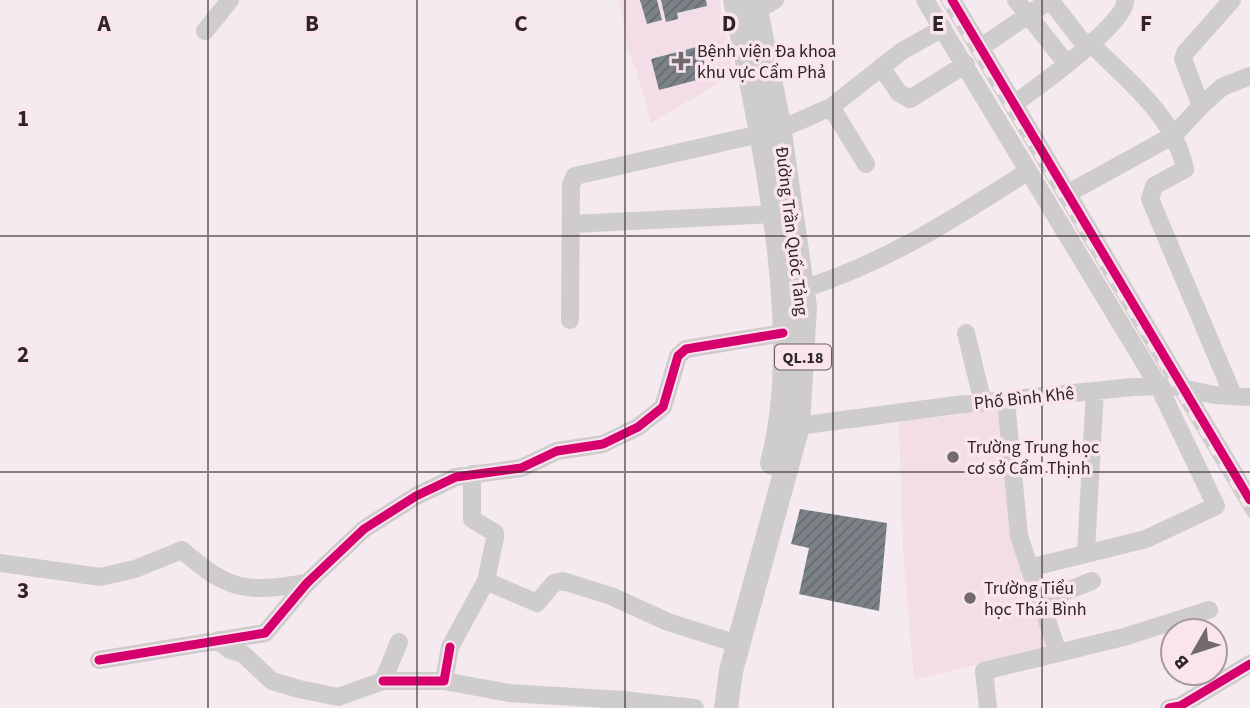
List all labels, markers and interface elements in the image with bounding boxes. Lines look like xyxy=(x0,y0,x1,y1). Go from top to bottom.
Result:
text: A xyxy=(96,7,111,40)
text: B xyxy=(305,7,319,40)
text: C xyxy=(514,7,528,40)
text: D xyxy=(722,7,736,40)
text: E xyxy=(932,7,944,40)
text: F xyxy=(1140,7,1152,40)
place label: Bệnh viện Đa khoa khu vực Cẩm Phả xyxy=(697,39,836,85)
marker: Bệnh viện Đa khoa khu vực Cẩm Phả xyxy=(671,51,691,71)
text: 1 xyxy=(17,102,29,135)
street label: Đường Trần Quốc Tảng xyxy=(769,145,814,317)
text: 2 xyxy=(17,338,29,371)
road number: QL.18 xyxy=(775,344,831,370)
street label: Phố Bình Khê xyxy=(973,381,1076,416)
place label: Trường Trung học cơ sở Cẩm Thịnh xyxy=(967,435,1099,481)
marker: Trường Trung học cơ sở Cẩm Thịnh xyxy=(945,449,961,465)
text: 3 xyxy=(17,574,29,607)
place label: Trường Tiểu học Thái Bình xyxy=(984,576,1087,622)
marker: Trường Tiểu học Thái Bình xyxy=(962,590,978,606)
north arrow xyxy=(1159,617,1229,687)
text: B xyxy=(1168,649,1196,675)

